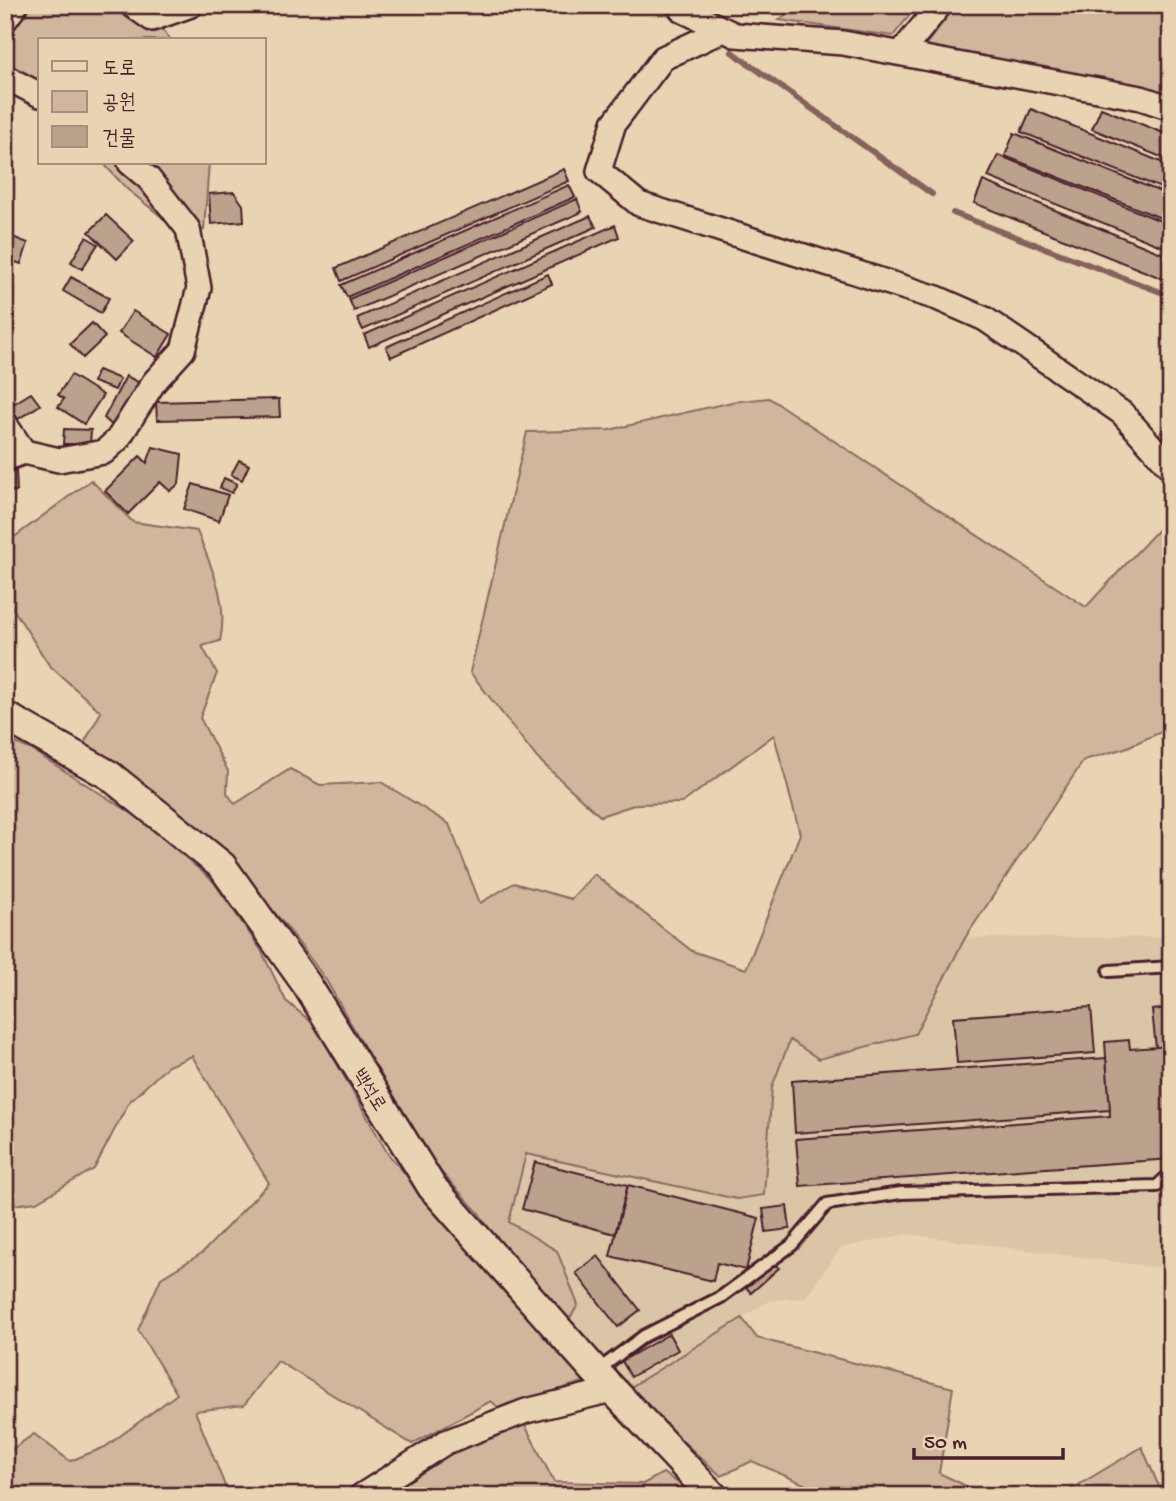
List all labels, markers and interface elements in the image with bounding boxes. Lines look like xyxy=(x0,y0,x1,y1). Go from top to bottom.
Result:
legend xyxy=(38,38,266,164)
text: 도로 xyxy=(102,58,136,83)
text: 공원 xyxy=(102,92,136,117)
text: 건물 xyxy=(102,128,136,153)
street label: 백석로 xyxy=(346,1065,390,1116)
scale bar xyxy=(914,1417,1062,1461)
text: 50 m xyxy=(924,1432,967,1457)

